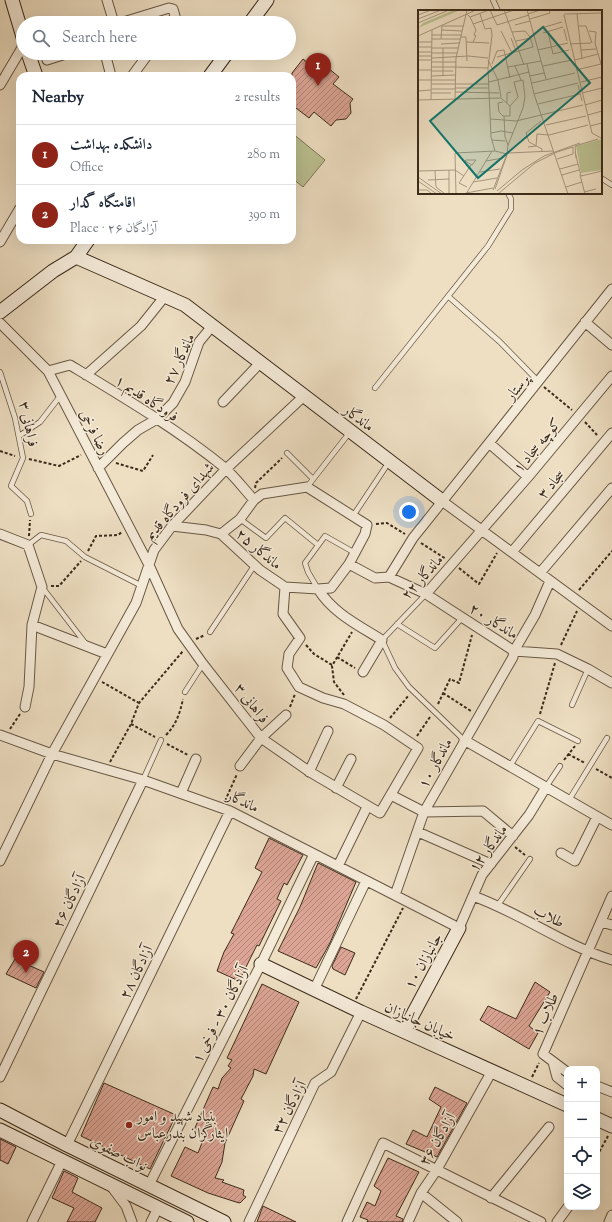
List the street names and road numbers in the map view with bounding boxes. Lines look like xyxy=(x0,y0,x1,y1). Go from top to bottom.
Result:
street label: ماندگار ۲۷ xyxy=(159,331,201,389)
street label: پرستار xyxy=(500,369,536,407)
street label: فرودگاه قدیم ۱ xyxy=(110,371,182,429)
street label: ماندگار xyxy=(337,399,378,438)
street label: فراهانی ۳ xyxy=(12,400,43,449)
street label: رضا فرخی xyxy=(73,406,114,459)
street label: کوچه سجاد ۱ xyxy=(509,414,567,478)
street label: شهدای فرودگاه قدیم xyxy=(140,458,221,546)
street label: سجاد ۳ xyxy=(534,466,571,504)
street label: ماندگار ۲۵ xyxy=(230,525,286,576)
street label: ماندگار ۲۲ xyxy=(397,551,449,605)
street label: ماندگار ۲۰ xyxy=(465,599,522,646)
street label: فراهانی ۳ xyxy=(228,679,273,729)
street label: ماندگار ۱۰ xyxy=(414,735,459,793)
street label: ماندگار xyxy=(221,785,262,819)
street label: ماندگار ۱۲ xyxy=(465,821,514,877)
street label: آزادگان ۲۶ xyxy=(48,870,93,932)
street label: طلاب xyxy=(529,900,568,934)
street label: جانبازان ۱۰ xyxy=(400,930,448,994)
street label: آزادگان ۲۸ xyxy=(115,941,160,1003)
street label: آزادگان ۳۰ - فرخی ۱ xyxy=(188,961,256,1067)
street label: طلاب ۱ xyxy=(528,990,565,1039)
street label: خیابان جانبازان xyxy=(381,997,458,1047)
street label: آزادگان ۳۲ xyxy=(268,1076,313,1138)
street label: آزادگان ۳۶ xyxy=(415,1108,463,1170)
street label: نواب صفوی xyxy=(86,1132,151,1177)

